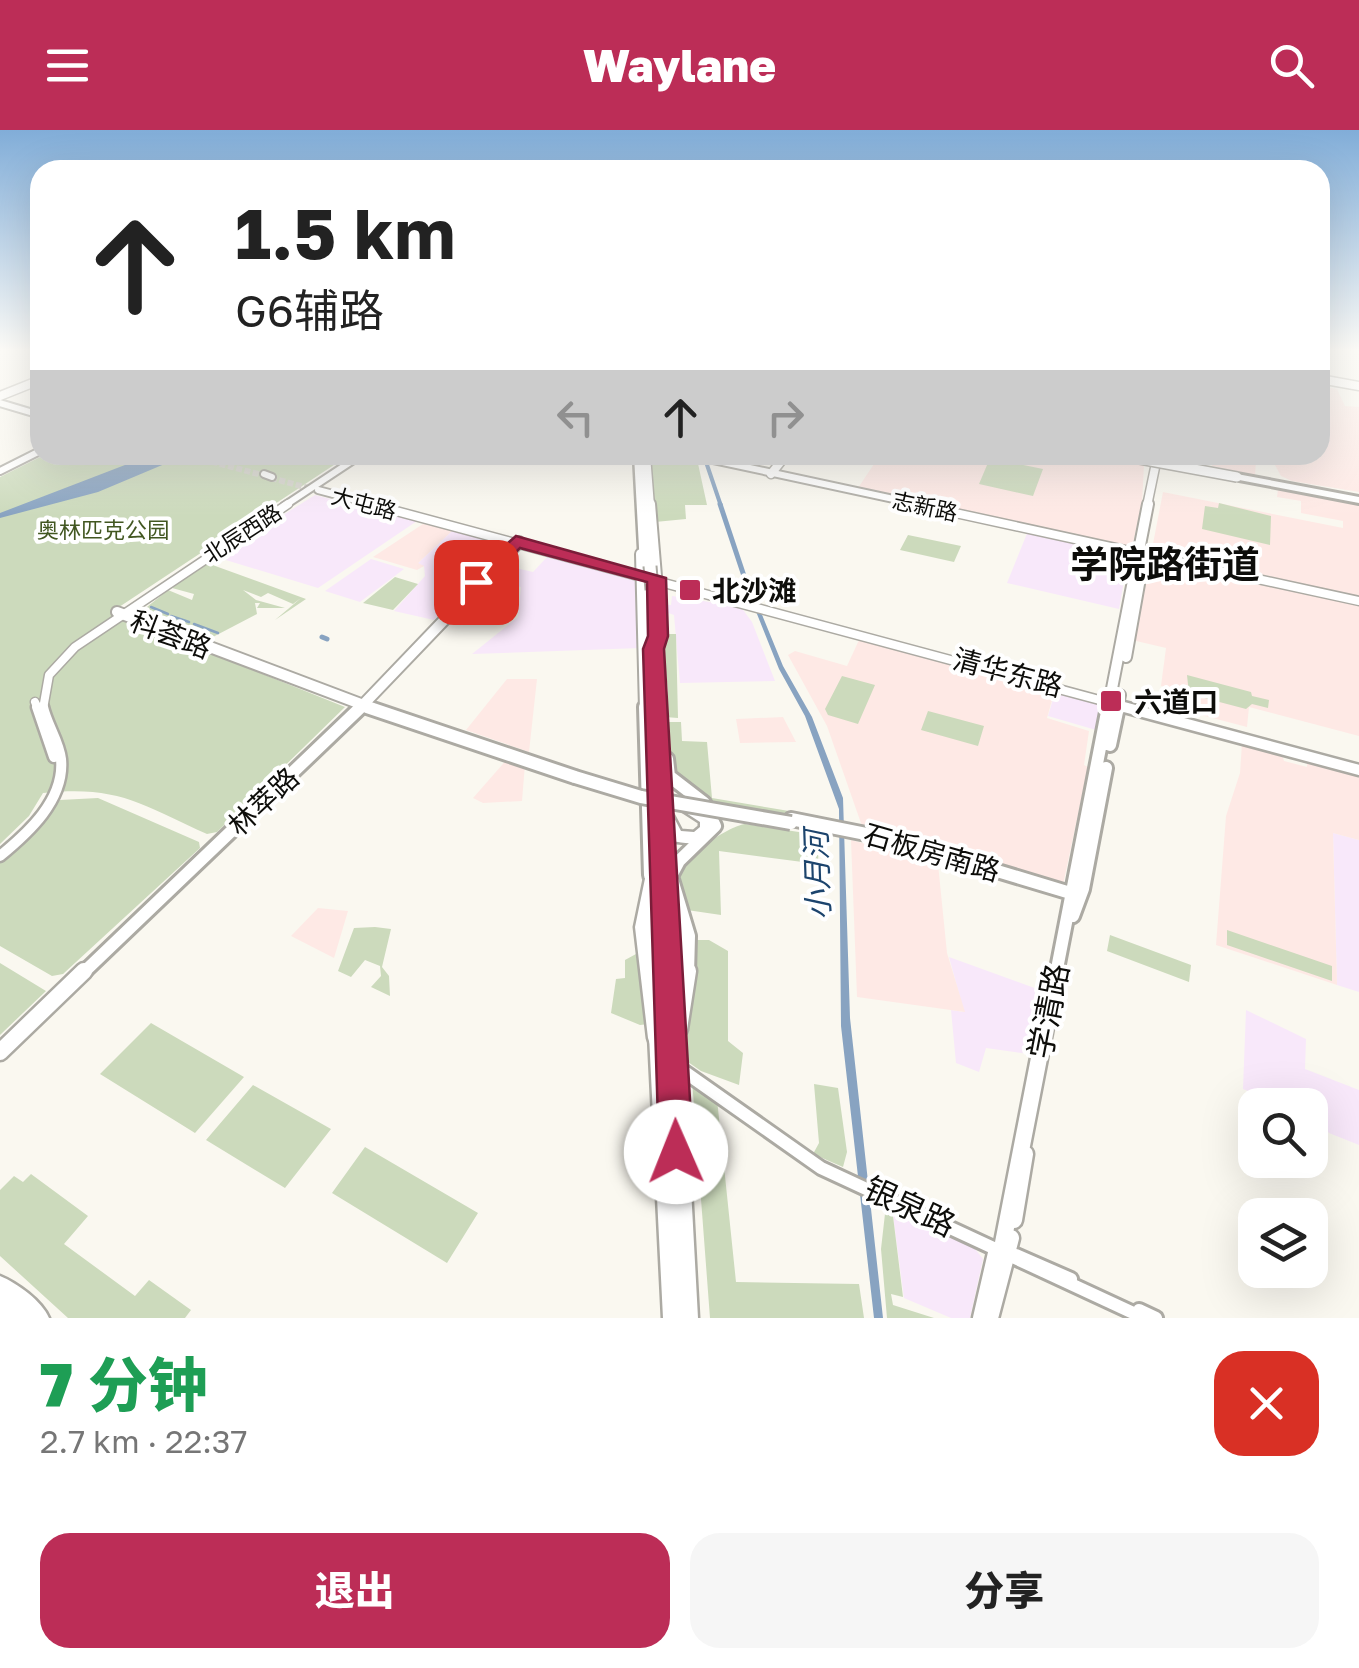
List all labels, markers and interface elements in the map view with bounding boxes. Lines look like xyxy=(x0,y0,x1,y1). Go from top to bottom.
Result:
icon: menu xyxy=(40,38,95,93)
text: Waylane xyxy=(583,38,776,92)
icon: search xyxy=(1264,38,1319,93)
text: 1.5 km xyxy=(235,190,456,274)
icon: ahead xyxy=(70,200,200,330)
text: G6辅路 xyxy=(235,283,384,337)
icon: left xyxy=(548,390,603,445)
icon: ahead xyxy=(653,390,708,445)
icon: right xyxy=(758,390,813,445)
street label: 大屯路 xyxy=(329,481,399,525)
street label: 志新路 xyxy=(890,486,960,526)
street label: 北辰西路 xyxy=(198,498,286,568)
park label: 奥林匹克公园 xyxy=(37,516,169,543)
pin xyxy=(434,540,519,625)
district label: 学院路街道 xyxy=(1070,541,1260,586)
icon: arrive xyxy=(449,555,504,610)
place label: 北沙滩 xyxy=(712,574,796,607)
marker: 北沙滩 xyxy=(677,577,703,603)
street label: 科荟路 xyxy=(126,604,216,664)
street label: 清华东路 xyxy=(950,642,1066,702)
place label: 六道口 xyxy=(1134,685,1218,718)
marker: 六道口 xyxy=(1098,688,1124,714)
street label: 林萃路 xyxy=(221,760,305,842)
street label: 石板房南路 xyxy=(860,817,1004,887)
water label: 小月河 xyxy=(797,824,837,921)
street label: 学清路 xyxy=(1020,960,1076,1062)
map controls xyxy=(1238,1088,1328,1288)
button: search xyxy=(1238,1088,1328,1178)
position arrow xyxy=(624,1100,728,1204)
street label: 银泉路 xyxy=(858,1168,962,1244)
button: layers xyxy=(1238,1198,1328,1288)
text: 7 分钟 xyxy=(40,1348,208,1420)
button: close xyxy=(1214,1351,1319,1456)
text: 2.7 km · 22:37 xyxy=(40,1422,248,1460)
button: 退出 xyxy=(40,1533,670,1648)
button: 分享 xyxy=(690,1533,1319,1648)

